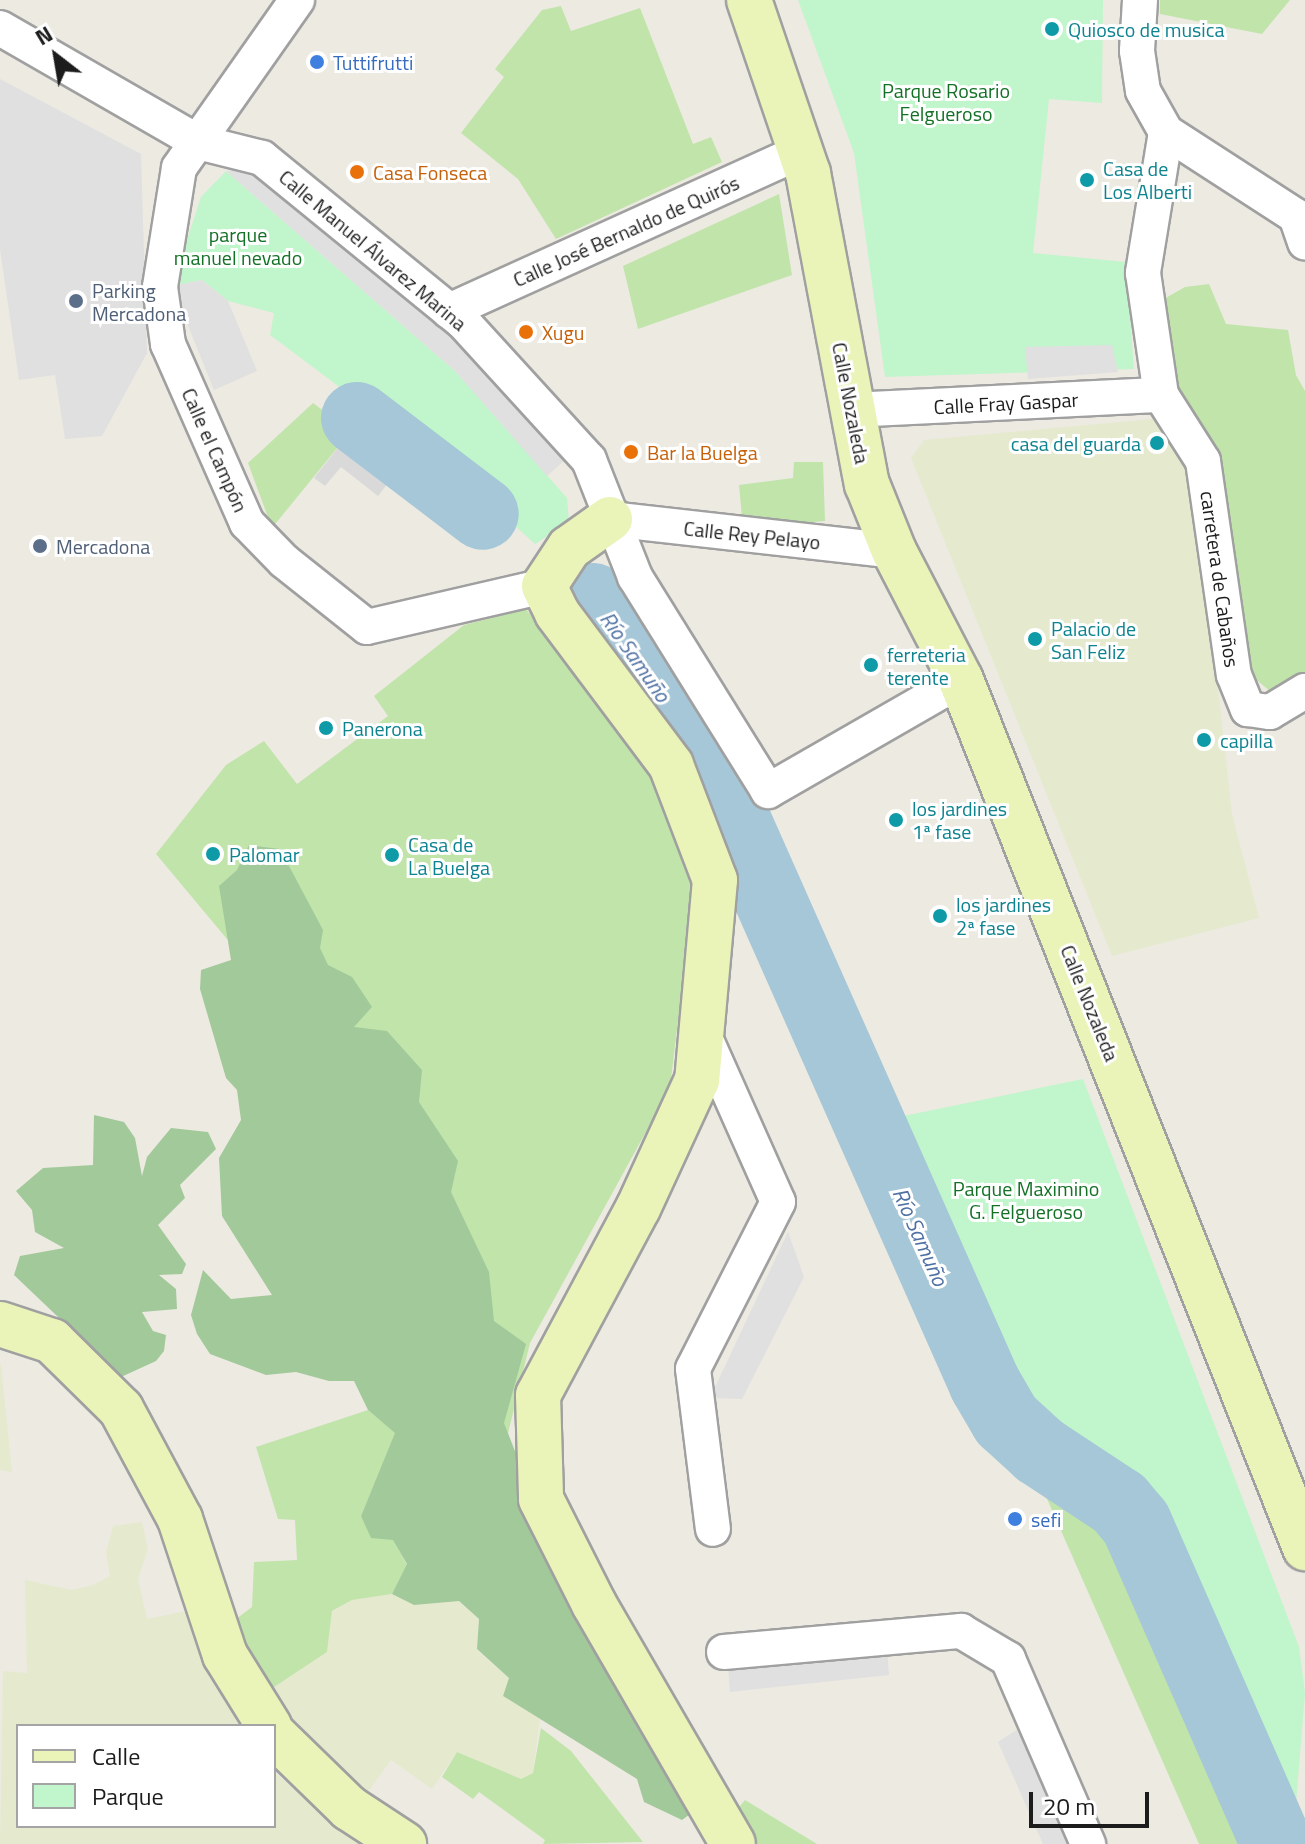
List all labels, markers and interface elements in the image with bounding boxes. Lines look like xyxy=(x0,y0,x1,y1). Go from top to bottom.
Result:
north arrow xyxy=(16,16,96,96)
text: N xyxy=(28,17,59,54)
place label: Quiosco de musica xyxy=(1068,17,1224,41)
marker: Quiosco de musica xyxy=(1043,20,1061,38)
place label: Tuttifrutti xyxy=(333,50,413,74)
marker: Tuttifrutti xyxy=(308,53,326,71)
park label: Parque Rosario Felgueroso xyxy=(882,79,1010,126)
place label: Casa de Los Alberti xyxy=(1103,156,1192,203)
place label: Casa Fonseca xyxy=(373,160,487,184)
marker: Casa Fonseca xyxy=(348,163,366,181)
street label: Calle Manuel Álvarez Marina xyxy=(274,165,472,335)
street label: Calle José Bernaldo de Quirós xyxy=(509,170,743,292)
marker: Casa de Los Alberti xyxy=(1078,171,1096,189)
park label: parque manuel nevado xyxy=(174,223,302,270)
place label: Parking Mercadona xyxy=(92,278,186,325)
marker: Parking Mercadona xyxy=(67,292,85,310)
place label: Xugu xyxy=(542,320,584,344)
marker: Xugu xyxy=(517,323,535,341)
street label: Calle Nozaleda xyxy=(827,340,875,466)
street label: Calle el Campón xyxy=(177,384,253,516)
street label: Calle Fray Gaspar xyxy=(933,387,1079,419)
place label: casa del guarda xyxy=(1011,431,1141,455)
marker: casa del guarda xyxy=(1148,434,1166,452)
place label: Bar la Buelga xyxy=(647,440,758,464)
marker: Bar la Buelga xyxy=(622,443,640,461)
street label: carretera de Cabaños xyxy=(1196,489,1244,669)
street label: Calle Rey Pelayo xyxy=(683,516,821,554)
place label: Mercadona xyxy=(56,534,150,558)
marker: Mercadona xyxy=(31,537,49,555)
water label: Río Samuño xyxy=(594,607,676,707)
place label: Palacio de San Feliz xyxy=(1051,616,1136,663)
marker: Palacio de San Feliz xyxy=(1026,630,1044,648)
place label: ferreteria terente xyxy=(887,642,966,689)
marker: ferreteria terente xyxy=(862,656,880,674)
place label: Panerona xyxy=(342,716,423,740)
marker: Panerona xyxy=(317,719,335,737)
place label: capilla xyxy=(1220,728,1273,752)
marker: capilla xyxy=(1195,731,1213,749)
place label: los jardines 1ª fase xyxy=(912,796,1007,843)
marker: los jardines 1ª fase xyxy=(887,811,905,829)
place label: Casa de La Buelga xyxy=(408,832,490,879)
place label: Palomar xyxy=(229,842,300,866)
marker: Palomar xyxy=(204,845,222,863)
marker: Casa de La Buelga xyxy=(383,846,401,864)
place label: los jardines 2ª fase xyxy=(956,892,1051,939)
marker: los jardines 2ª fase xyxy=(931,907,949,925)
street label: Calle Nozaleda xyxy=(1056,941,1124,1065)
park label: Parque Maximino G. Felgueroso xyxy=(953,1177,1099,1224)
water label: Río Samuño xyxy=(887,1184,953,1290)
place label: sefi xyxy=(1031,1507,1061,1531)
marker: sefi xyxy=(1006,1510,1024,1528)
legend xyxy=(16,1724,276,1828)
text: Calle xyxy=(92,1738,140,1774)
scale bar xyxy=(1033,1776,1153,1826)
text: Parque xyxy=(92,1778,164,1814)
text: 20 m xyxy=(1043,1788,1095,1824)

